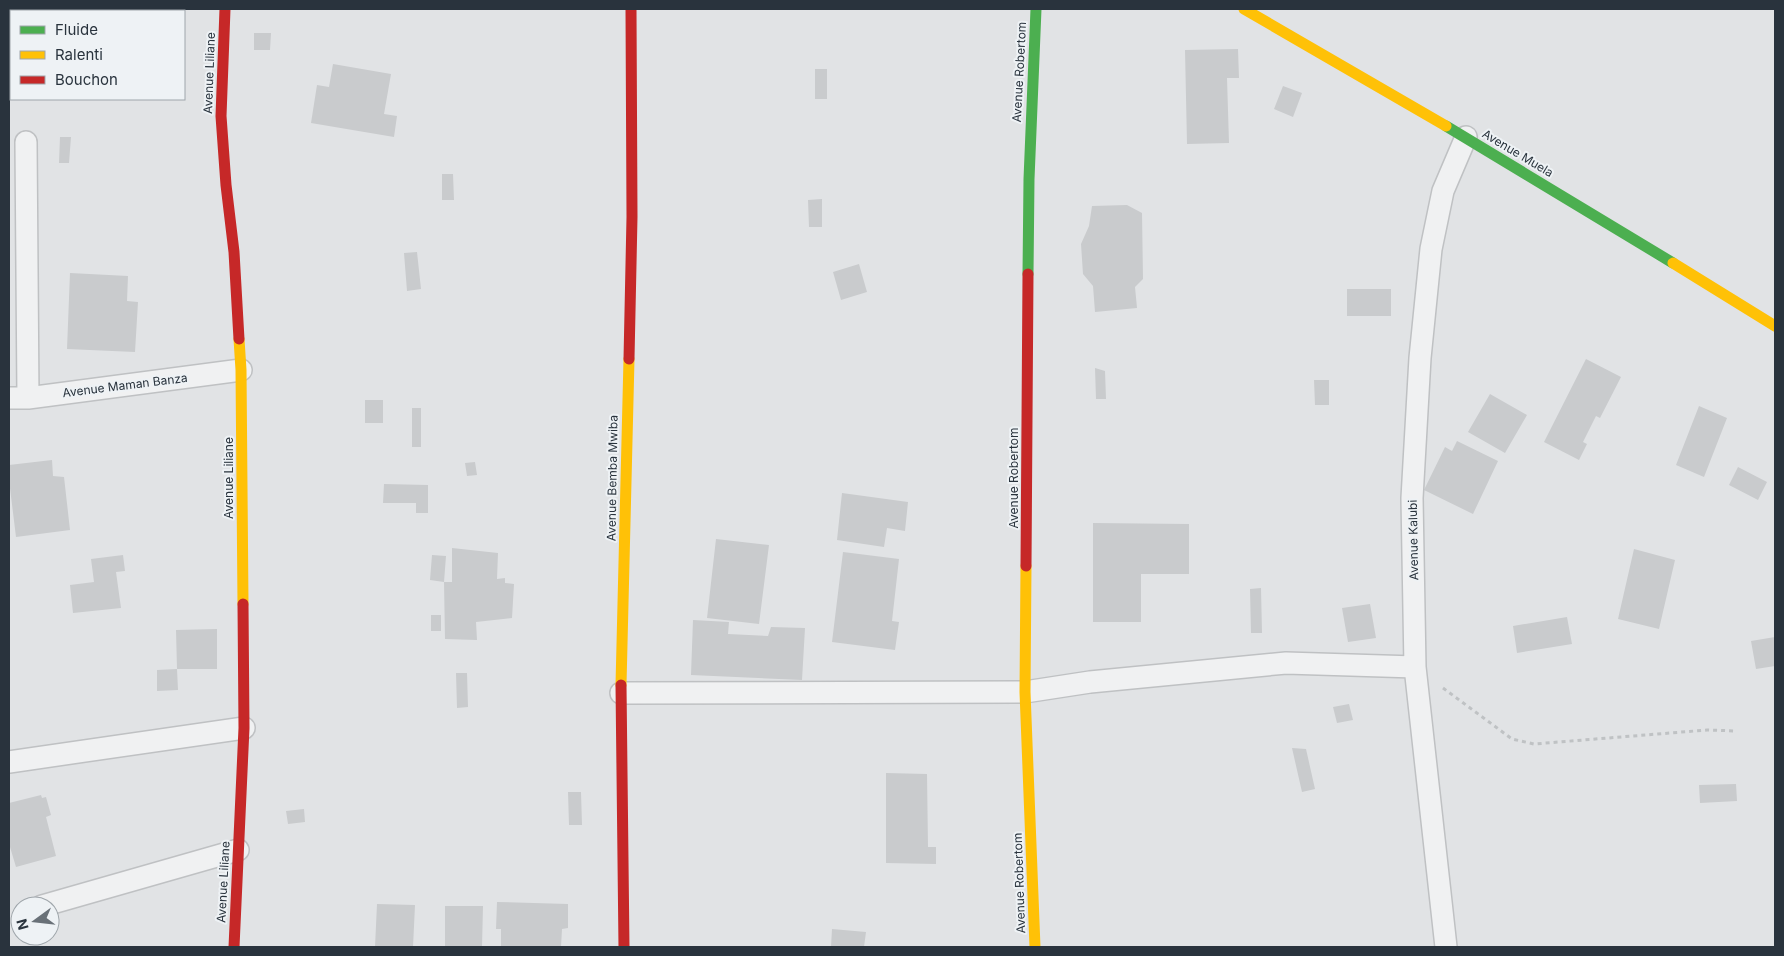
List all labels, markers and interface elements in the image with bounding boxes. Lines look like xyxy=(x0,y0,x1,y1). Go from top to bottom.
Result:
legend xyxy=(10,10,185,100)
text: Fluide xyxy=(55,20,98,39)
street label: Avenue Robertom xyxy=(1009,21,1029,123)
street label: Avenue Liliane xyxy=(200,32,218,114)
text: Ralenti xyxy=(55,45,103,64)
text: Bouchon xyxy=(55,70,118,89)
street label: Avenue Muela xyxy=(1480,126,1556,180)
street label: Avenue Maman Banza xyxy=(62,370,188,400)
street label: Avenue Bemba Mwiba xyxy=(603,415,621,541)
street label: Avenue Robertom xyxy=(1006,428,1021,528)
street label: Avenue Liliane xyxy=(221,437,236,519)
street label: Avenue Kalubi xyxy=(1405,499,1421,580)
street label: Avenue Robertom xyxy=(1010,832,1028,934)
street label: Avenue Liliane xyxy=(213,841,233,923)
north arrow xyxy=(10,896,60,946)
text: N xyxy=(12,917,32,932)

